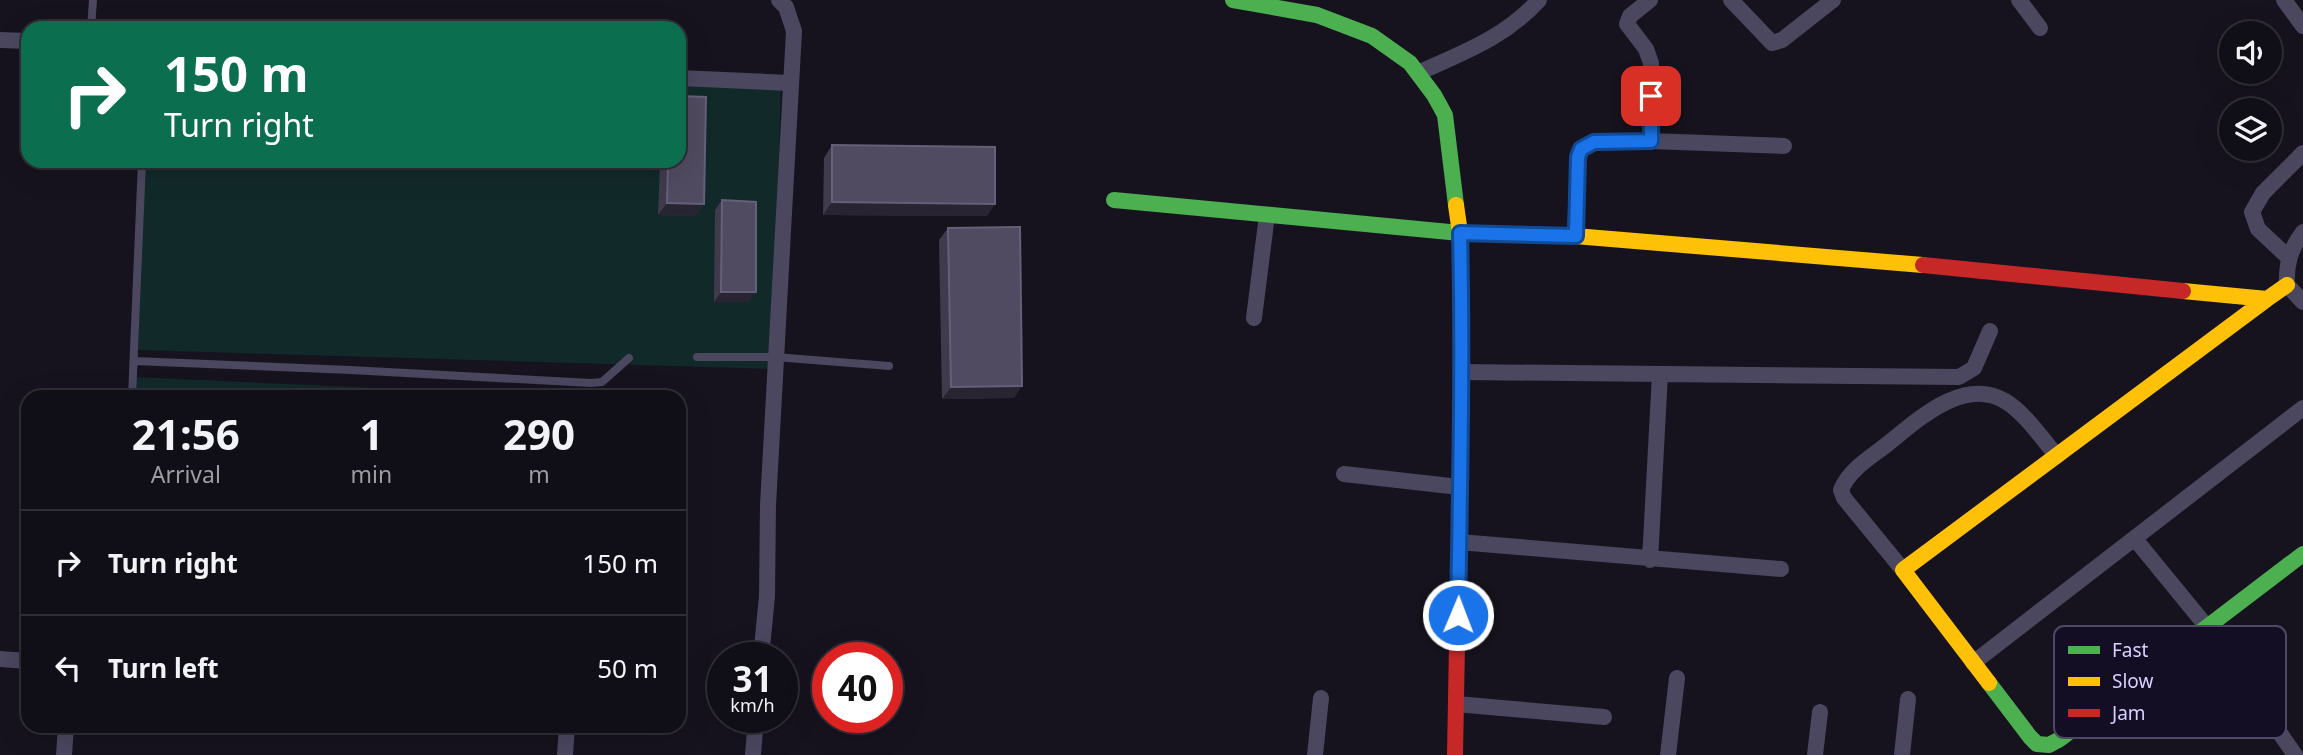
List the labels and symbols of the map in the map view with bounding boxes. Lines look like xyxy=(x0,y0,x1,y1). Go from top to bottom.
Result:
pin xyxy=(1621,66,1681,126)
position arrow xyxy=(1421,578,1495,652)
legend xyxy=(2054,626,2286,738)
text: Fast xyxy=(2112,637,2149,663)
speed limit sign: 40 xyxy=(812,642,903,733)
text: Slow xyxy=(2112,668,2153,694)
text: Jam xyxy=(2110,700,2146,726)

